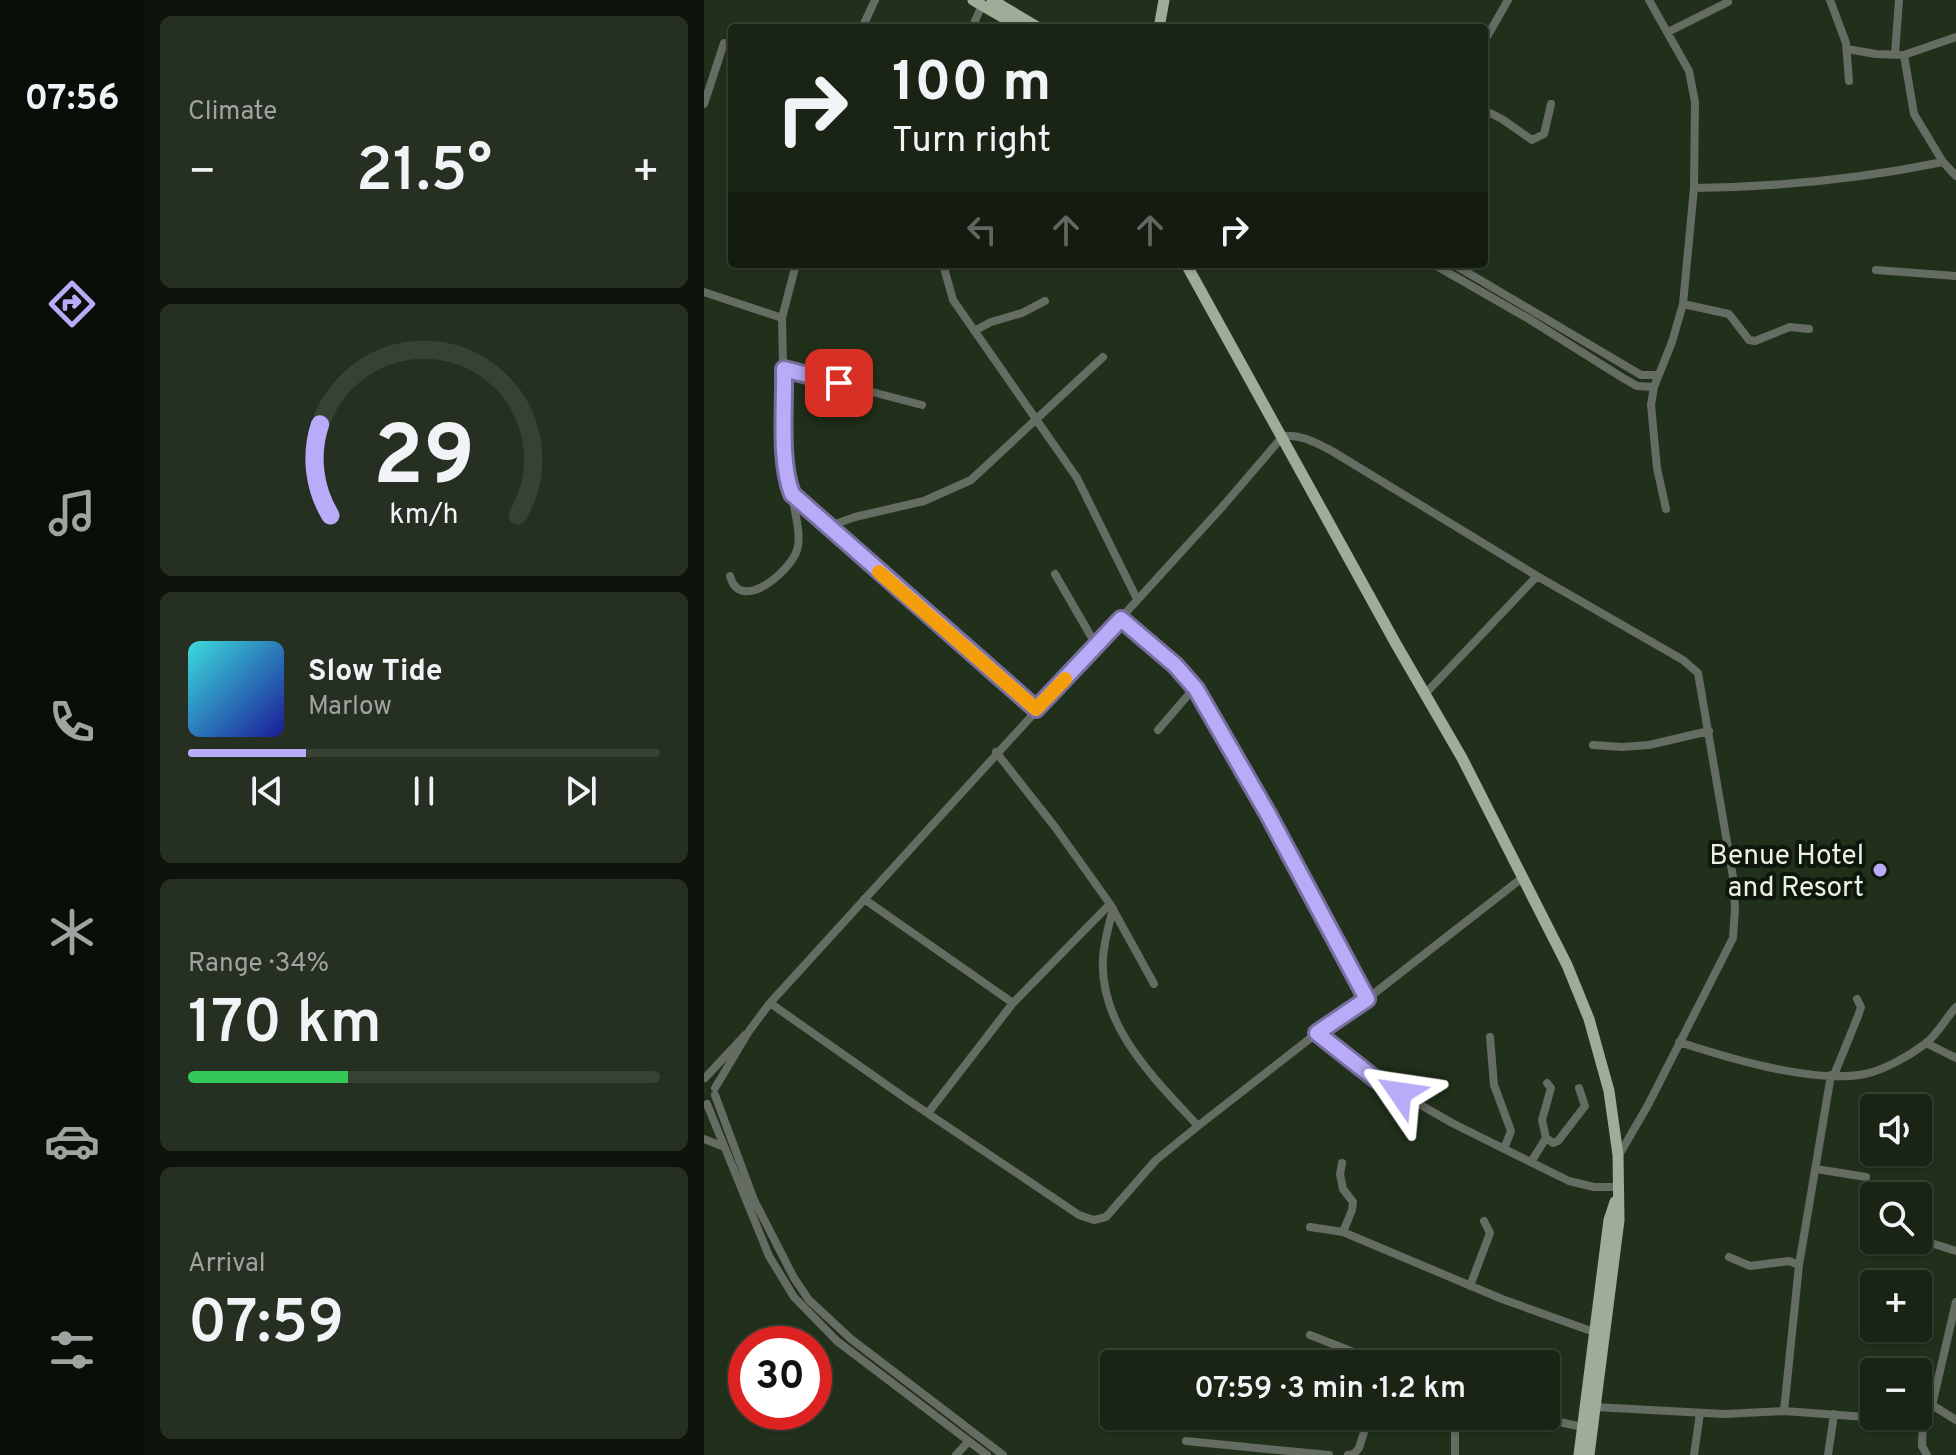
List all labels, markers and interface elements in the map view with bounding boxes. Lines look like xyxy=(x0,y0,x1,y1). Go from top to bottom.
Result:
text: 100 m xyxy=(892,50,1051,120)
icon: right xyxy=(760,56,864,160)
text: 07:56 xyxy=(24,77,120,123)
text: Climate xyxy=(188,96,277,129)
text: Turn right xyxy=(892,119,1051,165)
text: 21.5° xyxy=(356,136,492,212)
text: − xyxy=(188,146,216,202)
text: + xyxy=(632,146,660,202)
icon: left xyxy=(960,208,1004,252)
icon: ahead xyxy=(1044,208,1088,252)
icon: ahead xyxy=(1128,208,1172,252)
icon: right xyxy=(1212,208,1256,252)
icon: directions xyxy=(44,276,100,332)
pin xyxy=(805,349,873,417)
icon: arrive xyxy=(817,361,861,405)
text: 29 xyxy=(373,408,475,513)
icon: music xyxy=(44,485,100,541)
text: km/h xyxy=(389,498,459,534)
text: Slow Tide xyxy=(308,654,442,691)
text: Marlow xyxy=(308,691,392,724)
icon: phone xyxy=(44,694,100,750)
icon: previous xyxy=(245,769,289,813)
icon: pause xyxy=(402,769,446,813)
icon: next xyxy=(559,769,603,813)
place label: Benue Hotel and Resort xyxy=(1709,839,1864,907)
marker: Benue Hotel and Resort xyxy=(1871,861,1889,879)
icon: climate xyxy=(44,904,100,960)
text: Range · 34% xyxy=(188,948,329,981)
text: 170 km xyxy=(188,988,382,1064)
position arrow xyxy=(1358,1051,1442,1135)
map controls xyxy=(1860,1094,1932,1430)
button: sound xyxy=(1860,1094,1932,1166)
icon: car xyxy=(44,1113,100,1169)
button: search xyxy=(1860,1182,1932,1254)
text: Arrival xyxy=(188,1248,266,1281)
button: + xyxy=(1860,1270,1932,1342)
text: 07:59 xyxy=(188,1288,344,1364)
icon: filters xyxy=(44,1322,100,1378)
speed limit sign: 30 xyxy=(728,1326,832,1430)
button: − xyxy=(1860,1358,1932,1430)
text: 07:59 · 3 min · 1.2 km xyxy=(1194,1371,1466,1408)

